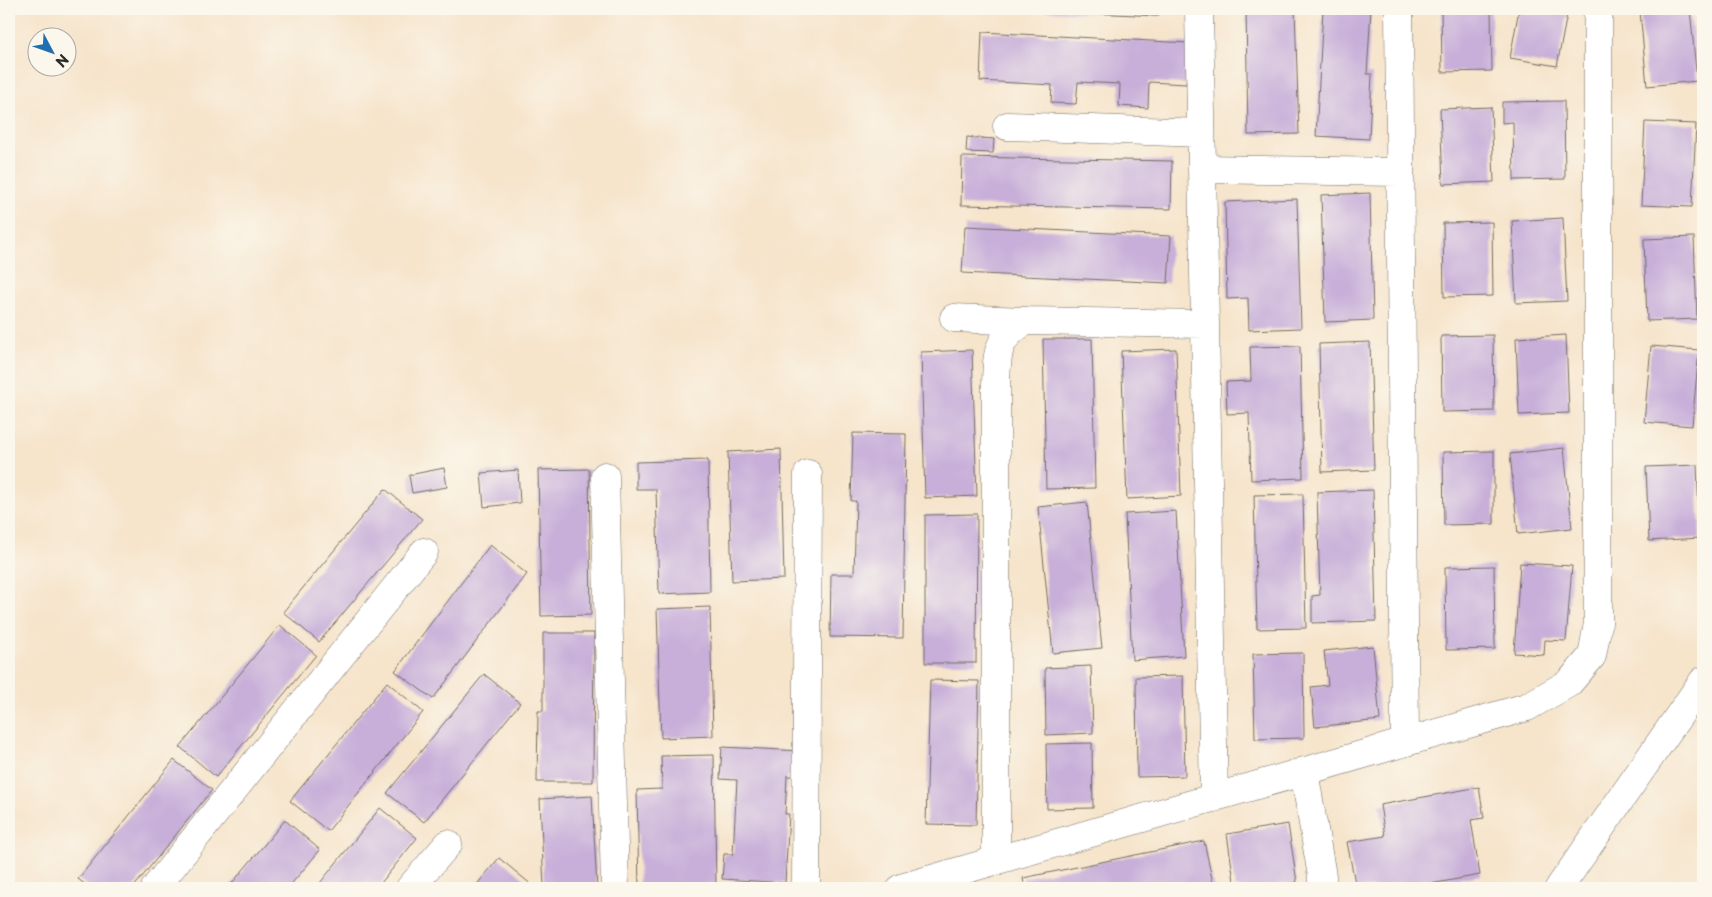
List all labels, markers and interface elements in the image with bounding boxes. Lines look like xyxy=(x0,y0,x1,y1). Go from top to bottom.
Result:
north arrow xyxy=(28,28,78,78)
text: N xyxy=(51,50,74,72)

